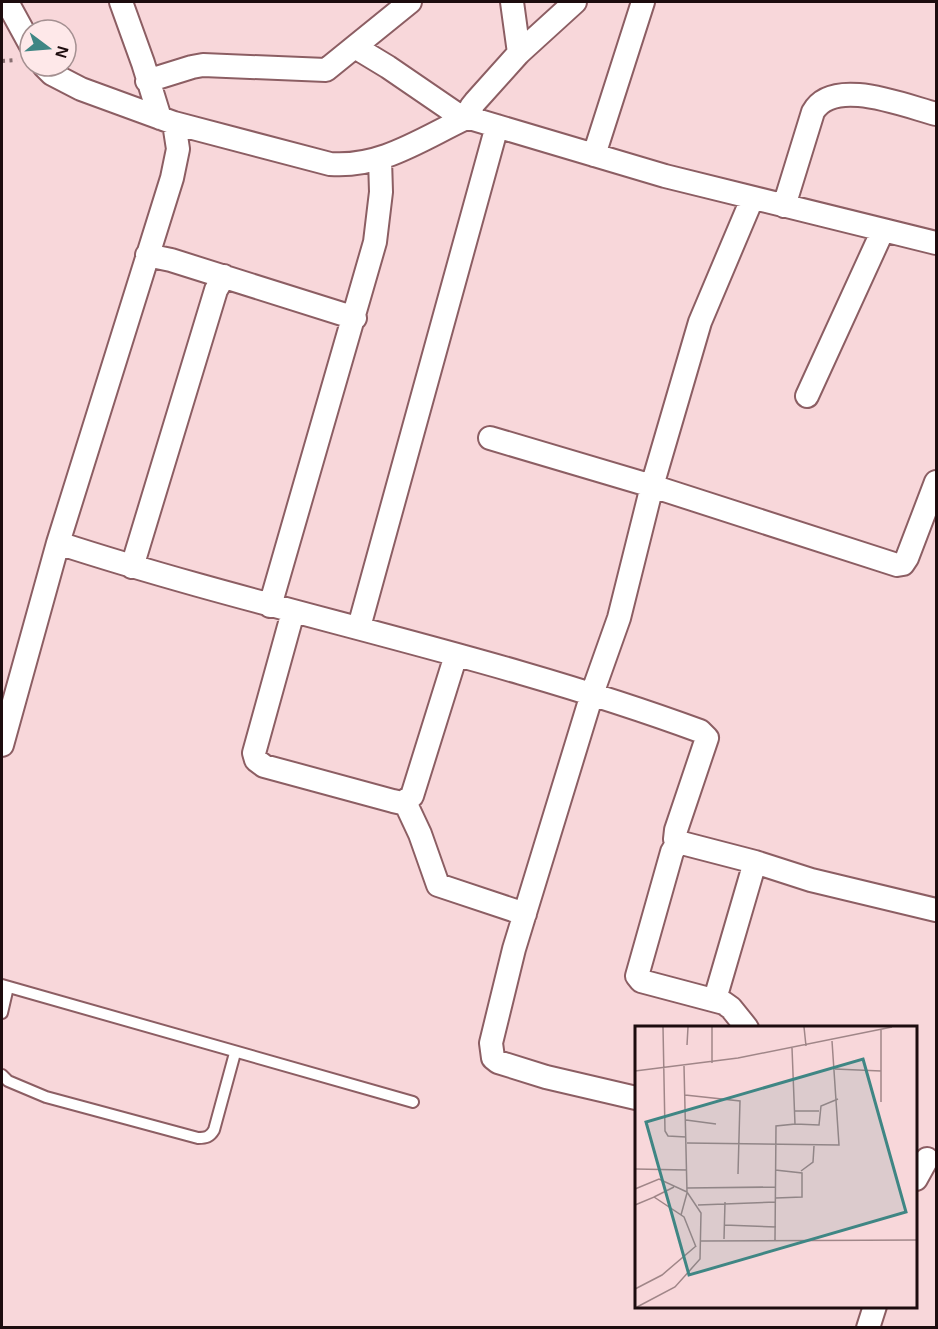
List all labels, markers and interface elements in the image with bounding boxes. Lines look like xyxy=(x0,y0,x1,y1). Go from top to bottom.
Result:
north arrow xyxy=(18,18,78,78)
text: N xyxy=(52,44,72,60)
inset map xyxy=(635,1026,917,1308)

